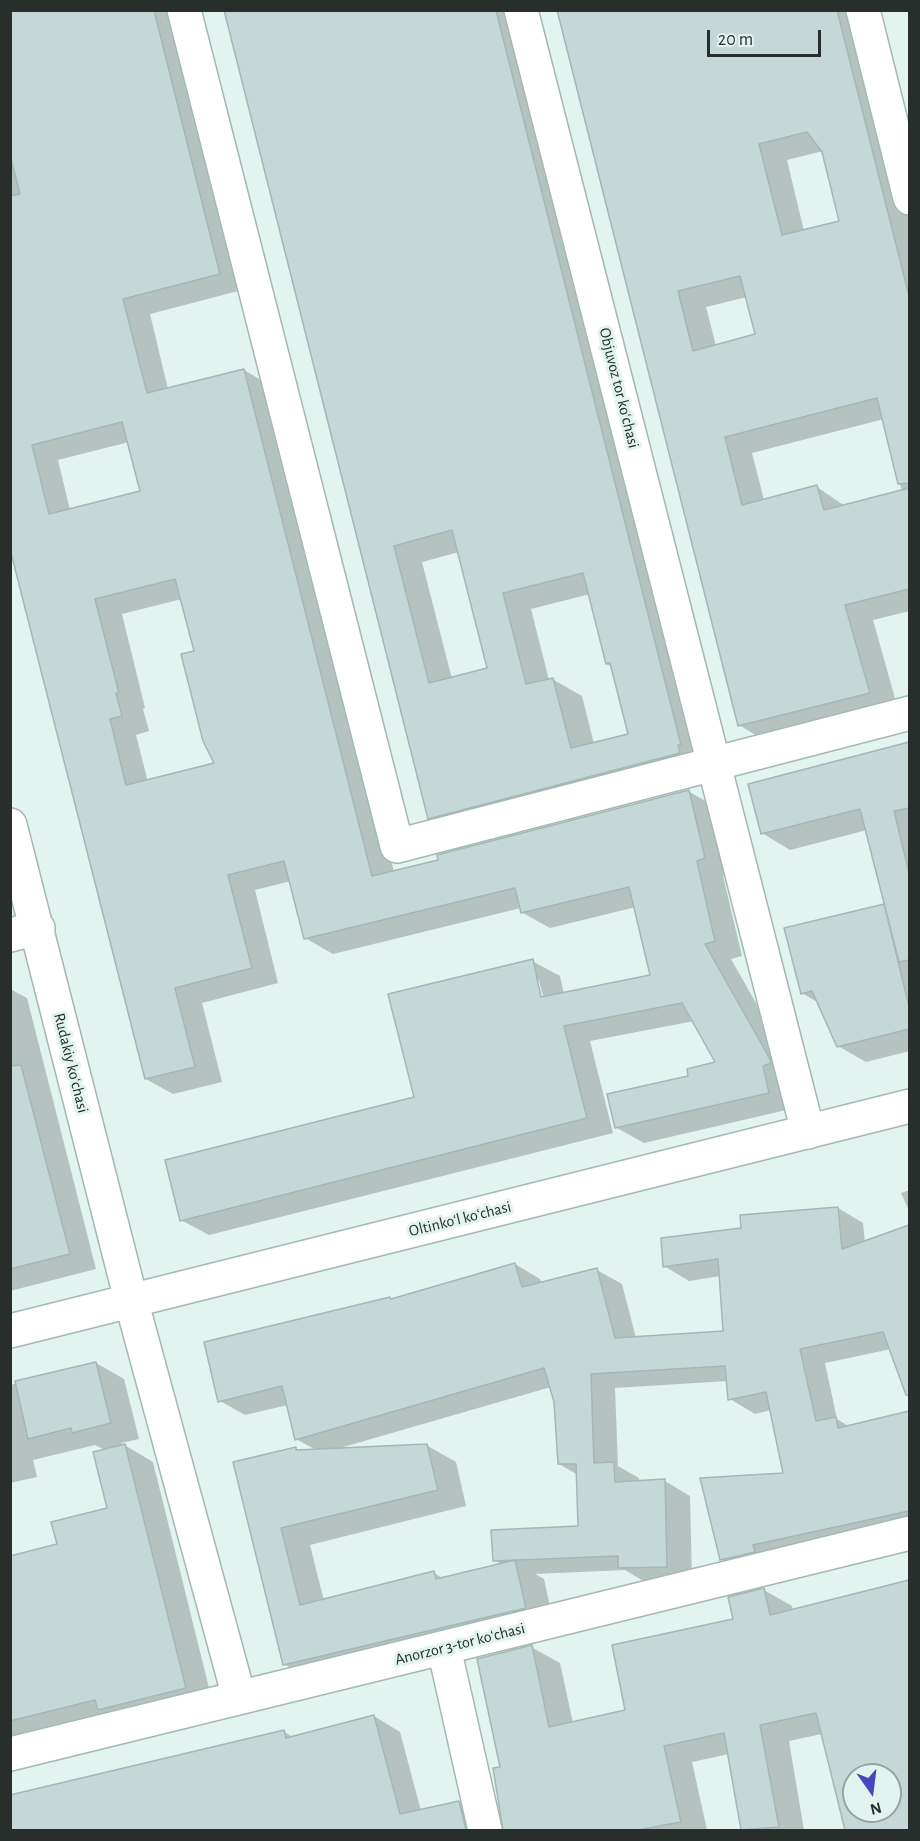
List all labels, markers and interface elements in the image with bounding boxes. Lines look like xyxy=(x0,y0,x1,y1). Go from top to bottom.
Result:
scale bar xyxy=(710,18,824,56)
text: 20 m xyxy=(718,31,753,49)
street label: Objuvoz tor koʻchasi xyxy=(595,326,643,450)
street label: Rudakiy koʻchasi xyxy=(49,1011,93,1115)
street label: Oltinkoʻl koʻchasi xyxy=(407,1197,513,1241)
street label: Anorzor 3-tor koʻchasi xyxy=(393,1619,527,1669)
north arrow xyxy=(842,1763,902,1823)
text: N xyxy=(869,1799,883,1818)

